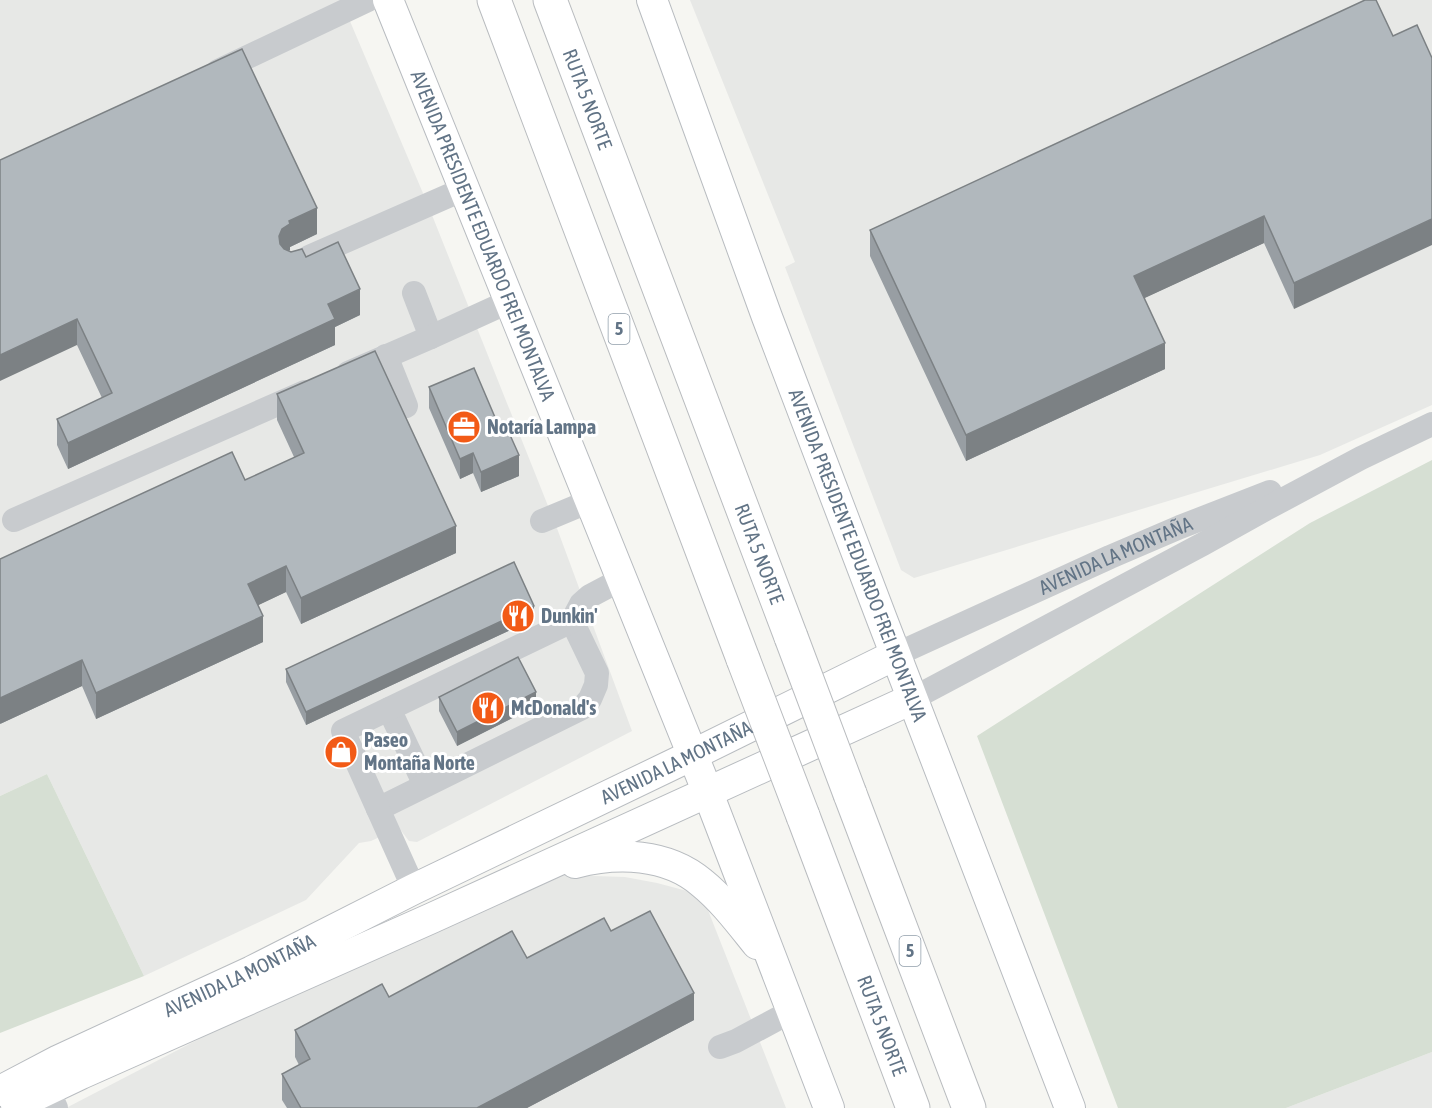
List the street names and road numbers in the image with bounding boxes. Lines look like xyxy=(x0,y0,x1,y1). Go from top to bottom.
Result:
street label: RUTA 5 NORTE xyxy=(559,46,618,153)
street label: AVENIDA PRESIDENTE EDUARDO FREI MONTALVA xyxy=(407,67,560,404)
road number: 5 xyxy=(608,314,630,344)
street label: AVENIDA PRESIDENTE EDUARDO FREI MONTALVA xyxy=(784,385,932,725)
street label: RUTA 5 NORTE xyxy=(731,500,790,607)
street label: AVENIDA LA MONTAÑA xyxy=(1035,511,1195,599)
street label: AVENIDA LA MONTAÑA xyxy=(597,715,756,808)
street label: AVENIDA LA MONTAÑA xyxy=(160,929,319,1021)
road number: 5 xyxy=(900,936,920,966)
street label: RUTA 5 NORTE xyxy=(853,972,912,1079)

